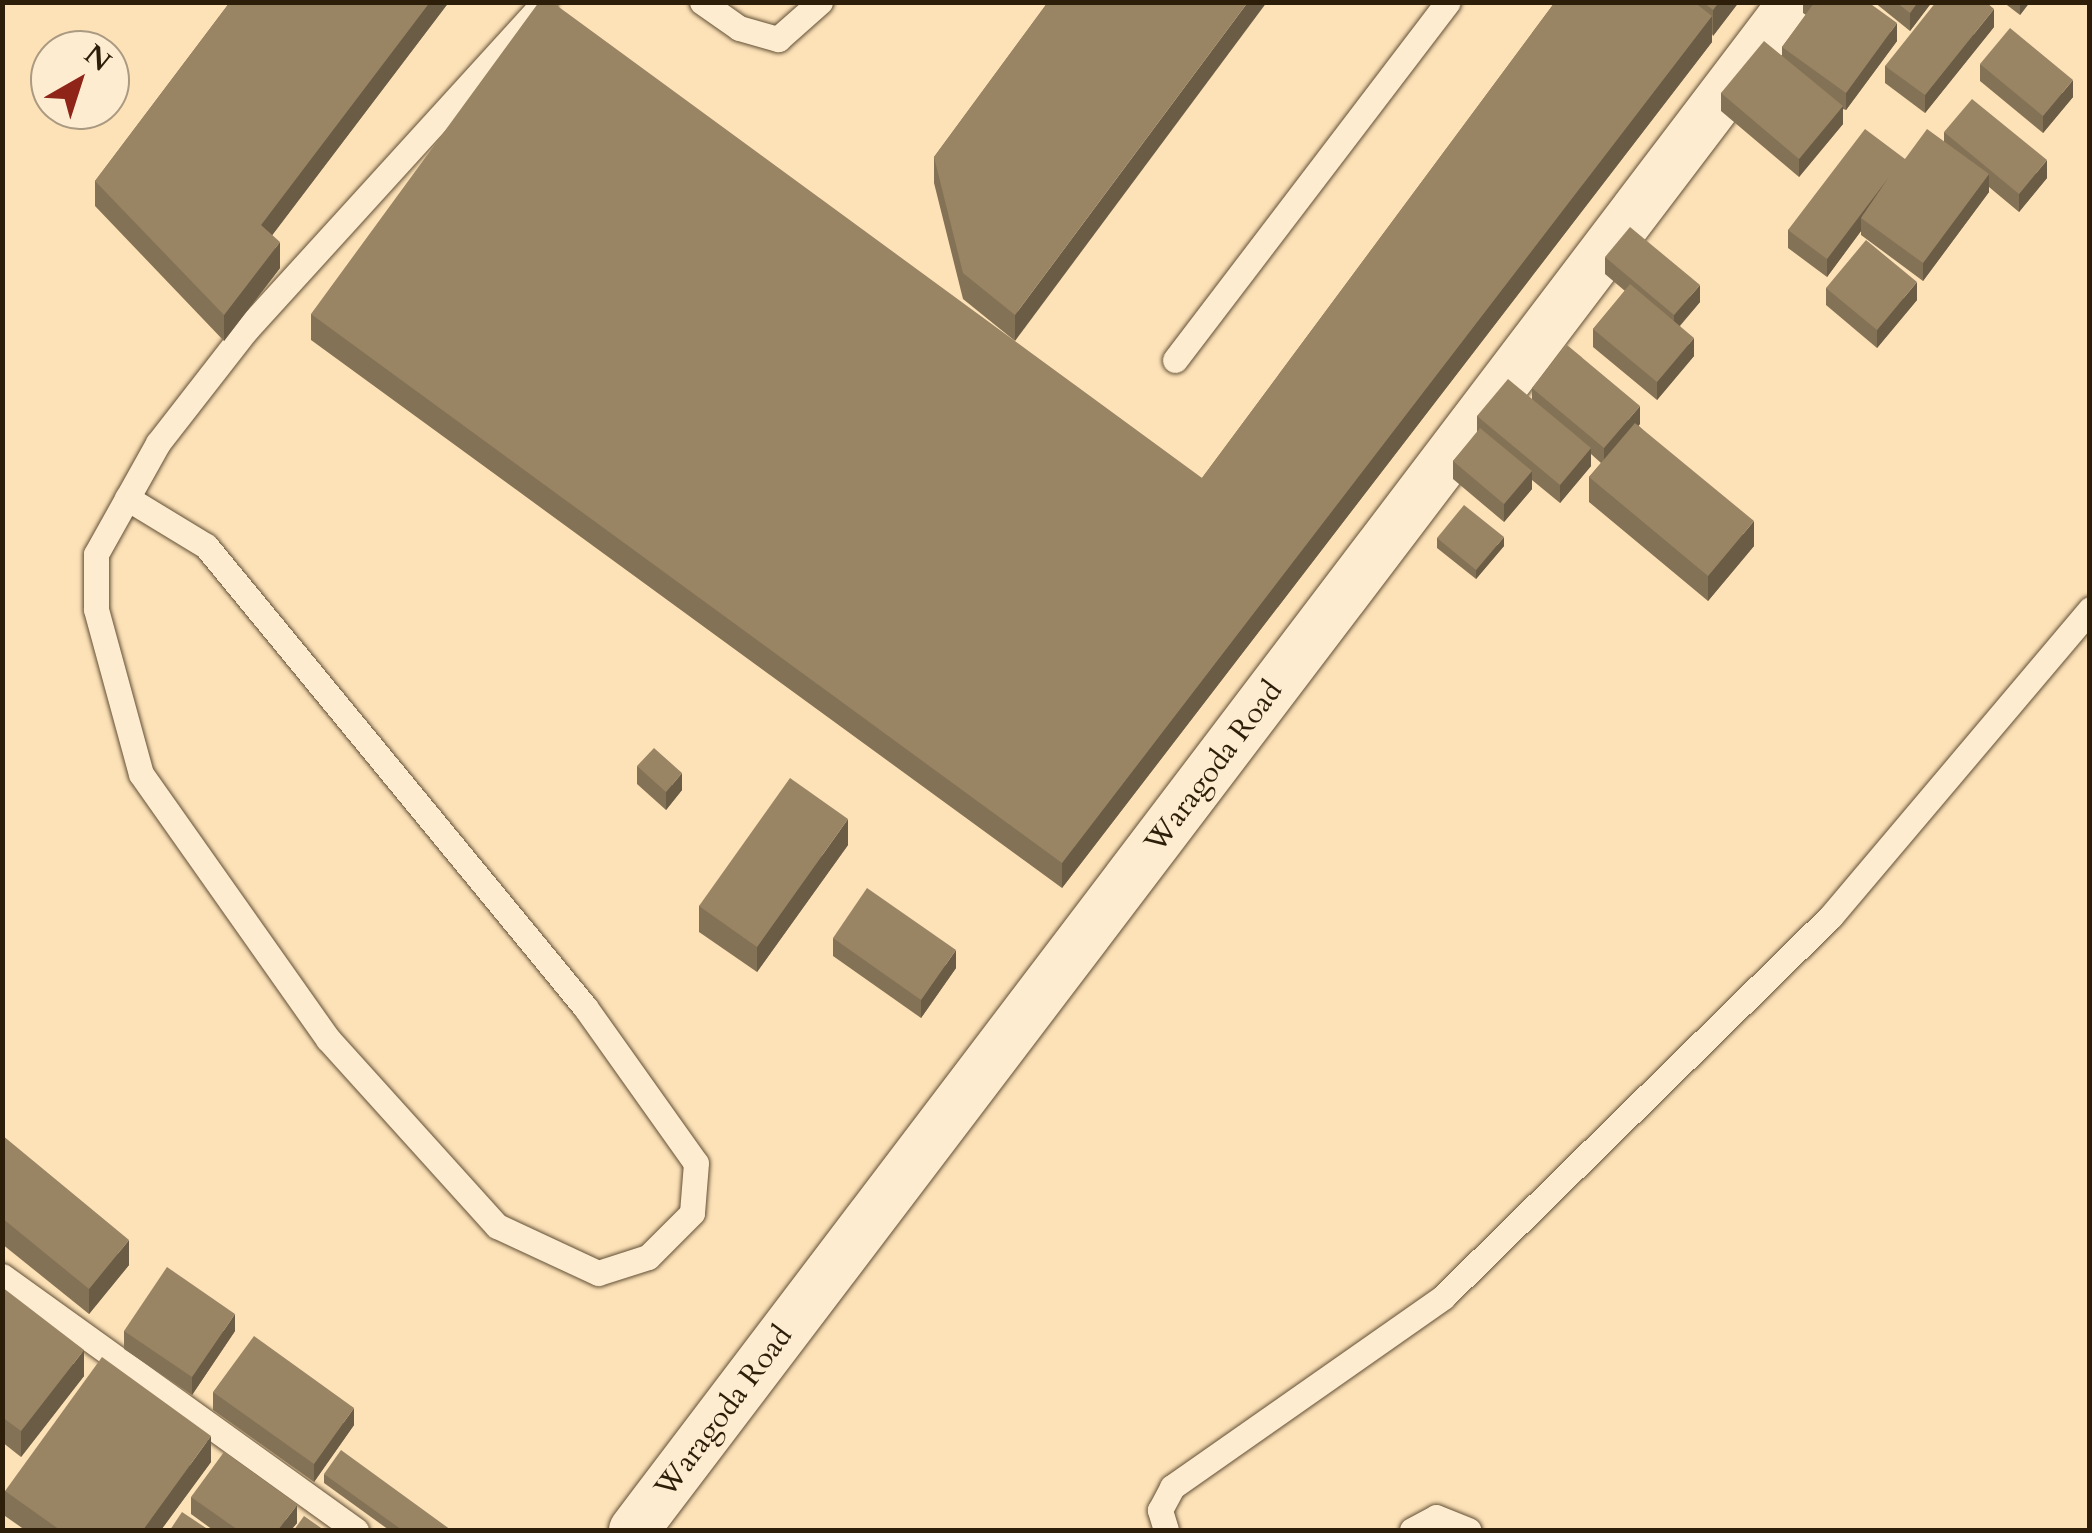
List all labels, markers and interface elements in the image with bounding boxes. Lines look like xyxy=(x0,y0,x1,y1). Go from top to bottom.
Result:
north arrow xyxy=(30,30,130,130)
text: N xyxy=(76,36,119,81)
street label: Waragoda Road xyxy=(1138,674,1290,860)
street label: Waragoda Road xyxy=(648,1319,800,1505)

